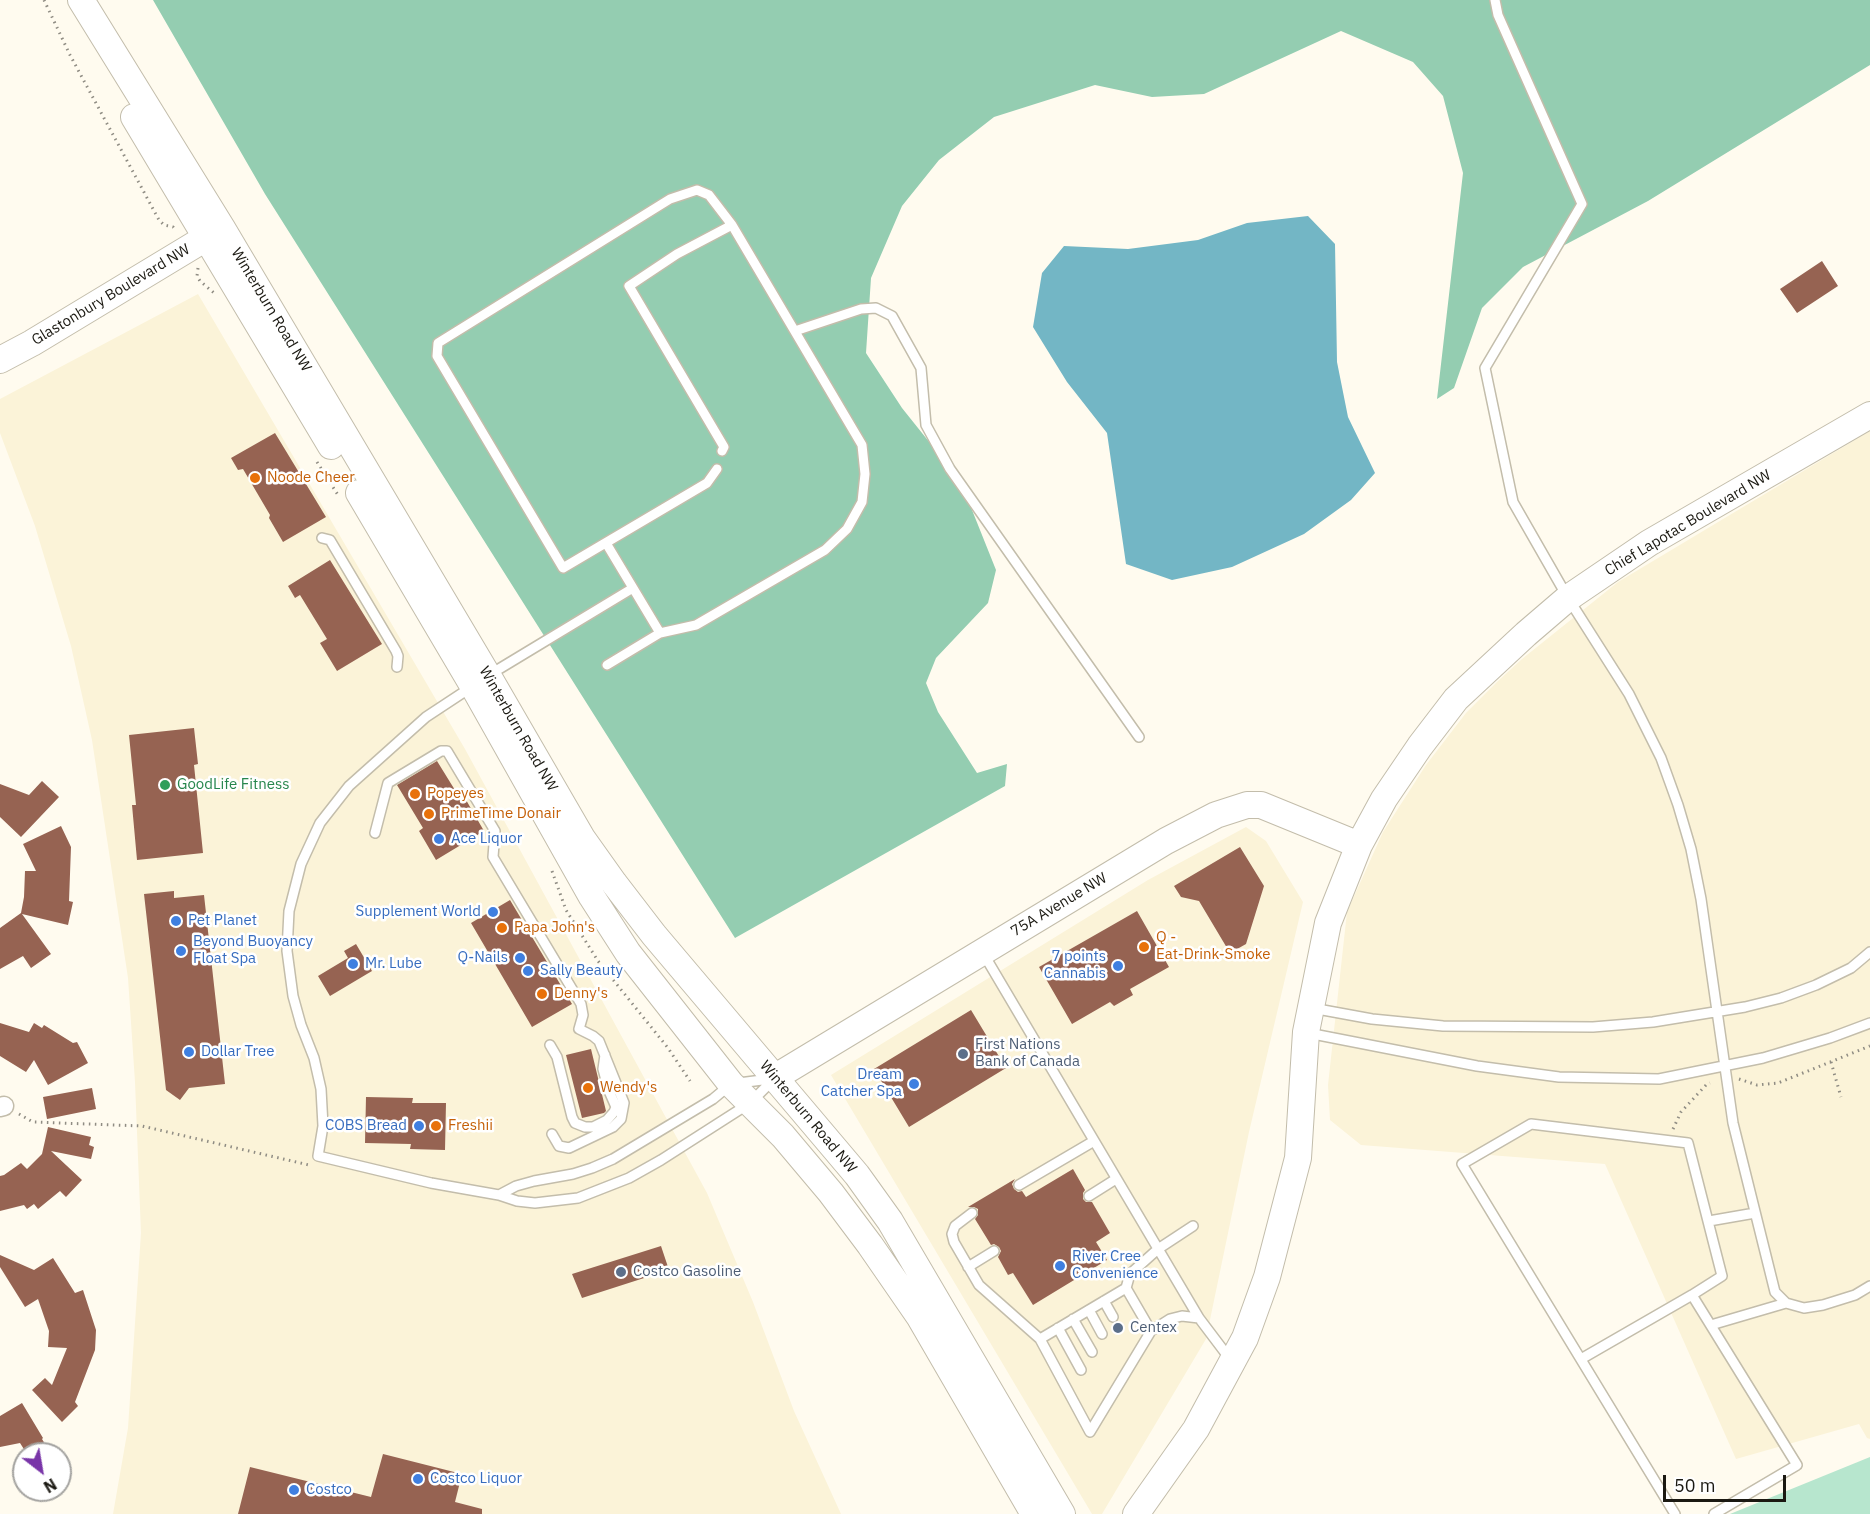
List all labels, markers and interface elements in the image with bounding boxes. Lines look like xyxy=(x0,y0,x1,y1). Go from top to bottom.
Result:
street label: Glastonbury Boulevard NW xyxy=(29,241,193,349)
street label: Winterburn Road NW xyxy=(227,245,315,375)
street label: Chief Lapotac Boulevard NW xyxy=(1602,466,1774,580)
place label: Noode Cheer xyxy=(267,469,355,487)
marker: Noode Cheer xyxy=(248,471,262,485)
street label: Winterburn Road NW xyxy=(475,663,561,795)
place label: GoodLife Fitness xyxy=(177,776,289,794)
marker: GoodLife Fitness xyxy=(158,778,172,792)
place label: Popeyes xyxy=(427,785,484,803)
marker: Popeyes xyxy=(408,787,422,801)
place label: PrimeTime Donair xyxy=(441,805,561,823)
marker: PrimeTime Donair xyxy=(422,807,436,821)
place label: Ace Liquor xyxy=(451,830,522,848)
marker: Ace Liquor xyxy=(432,832,446,846)
street label: 75A Avenue NW xyxy=(1008,869,1110,941)
place label: Supplement World xyxy=(356,903,481,921)
marker: Supplement World xyxy=(486,905,500,919)
place label: Pet Planet xyxy=(188,912,257,930)
marker: Pet Planet xyxy=(169,914,183,928)
place label: Papa John's xyxy=(514,919,595,937)
marker: Papa John's xyxy=(495,921,509,935)
place label: Q - Eat-Drink-Smoke xyxy=(1156,929,1271,964)
place label: Beyond Buoyancy Float Spa xyxy=(193,933,313,968)
marker: Q - Eat-Drink-Smoke xyxy=(1137,940,1151,954)
marker: Beyond Buoyancy Float Spa xyxy=(174,944,188,958)
place label: 7 points Cannabis xyxy=(1044,948,1106,983)
place label: Q-Nails xyxy=(457,949,508,967)
marker: Q-Nails xyxy=(513,951,527,965)
place label: Mr. Lube xyxy=(365,955,422,973)
marker: Mr. Lube xyxy=(346,957,360,971)
marker: 7 points Cannabis xyxy=(1111,959,1125,973)
place label: Sally Beauty xyxy=(540,962,623,980)
marker: Sally Beauty xyxy=(521,964,535,978)
place label: Denny's xyxy=(554,985,608,1003)
marker: Denny's xyxy=(535,987,549,1001)
place label: First Nations Bank of Canada xyxy=(975,1036,1080,1071)
place label: Dollar Tree xyxy=(201,1043,274,1061)
marker: Dollar Tree xyxy=(182,1045,196,1059)
marker: First Nations Bank of Canada xyxy=(956,1047,970,1061)
street label: Winterburn Road NW xyxy=(756,1057,860,1177)
place label: Dream Catcher Spa xyxy=(821,1066,902,1101)
marker: Dream Catcher Spa xyxy=(907,1077,921,1091)
place label: Wendy's xyxy=(600,1079,657,1097)
marker: Wendy's xyxy=(581,1081,595,1095)
place label: COBS Bread xyxy=(325,1117,407,1135)
place label: Freshii xyxy=(448,1117,493,1135)
marker: COBS Bread xyxy=(412,1119,426,1133)
marker: Freshii xyxy=(429,1119,443,1133)
place label: River Cree Convenience xyxy=(1072,1248,1158,1283)
marker: River Cree Convenience xyxy=(1053,1259,1067,1273)
place label: Costco Gasoline xyxy=(633,1263,741,1281)
marker: Costco Gasoline xyxy=(614,1265,628,1279)
place label: Centex xyxy=(1130,1319,1177,1337)
marker: Centex xyxy=(1111,1321,1125,1335)
north arrow xyxy=(12,1442,72,1502)
scale bar xyxy=(1666,1463,1789,1501)
place label: Costco Liquor xyxy=(430,1470,522,1488)
marker: Costco Liquor xyxy=(411,1472,425,1486)
text: N xyxy=(40,1474,60,1497)
text: 50 m xyxy=(1674,1474,1716,1497)
place label: Costco xyxy=(306,1481,352,1499)
marker: Costco xyxy=(287,1483,301,1497)

